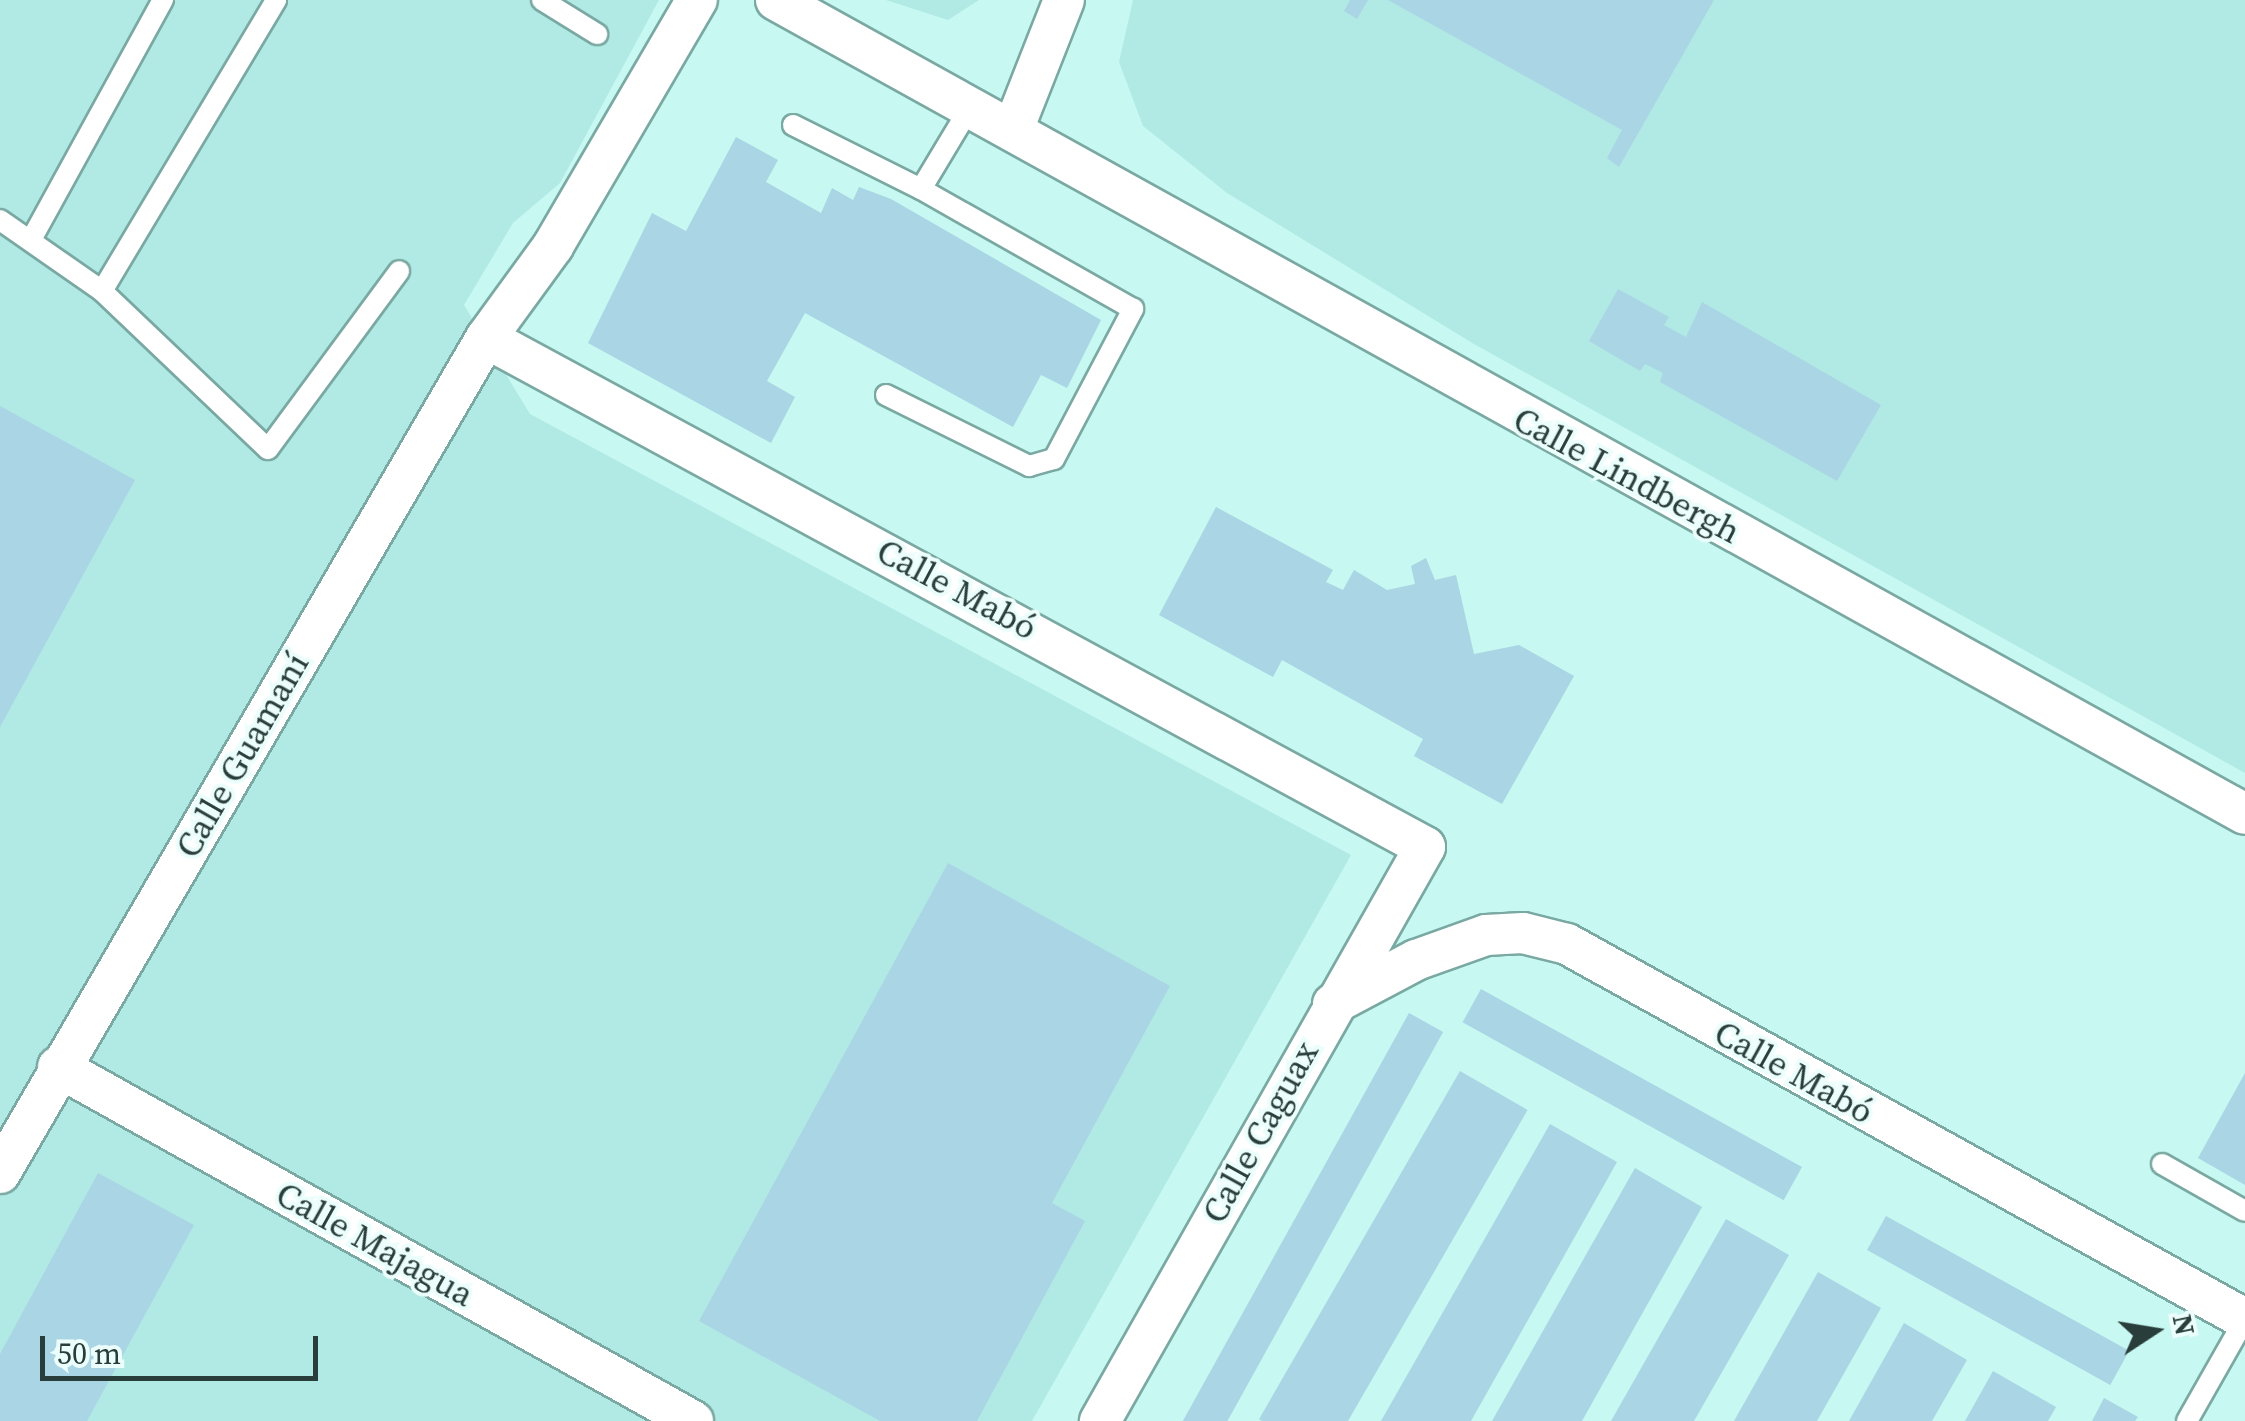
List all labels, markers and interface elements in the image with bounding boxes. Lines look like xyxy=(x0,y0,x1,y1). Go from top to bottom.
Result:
street label: Calle Lindbergh xyxy=(1507,398,1747,552)
street label: Calle Mabó xyxy=(870,529,1044,649)
street label: Calle Guamaní xyxy=(166,645,318,865)
street label: Calle Mabó xyxy=(1707,1011,1881,1133)
street label: Calle Caguax xyxy=(1193,1034,1327,1230)
street label: Calle Majagua xyxy=(269,1173,481,1315)
north arrow xyxy=(2105,1281,2205,1381)
text: N xyxy=(2164,1311,2205,1339)
scale bar xyxy=(45,1316,322,1378)
text: 50 m xyxy=(57,1333,121,1374)

